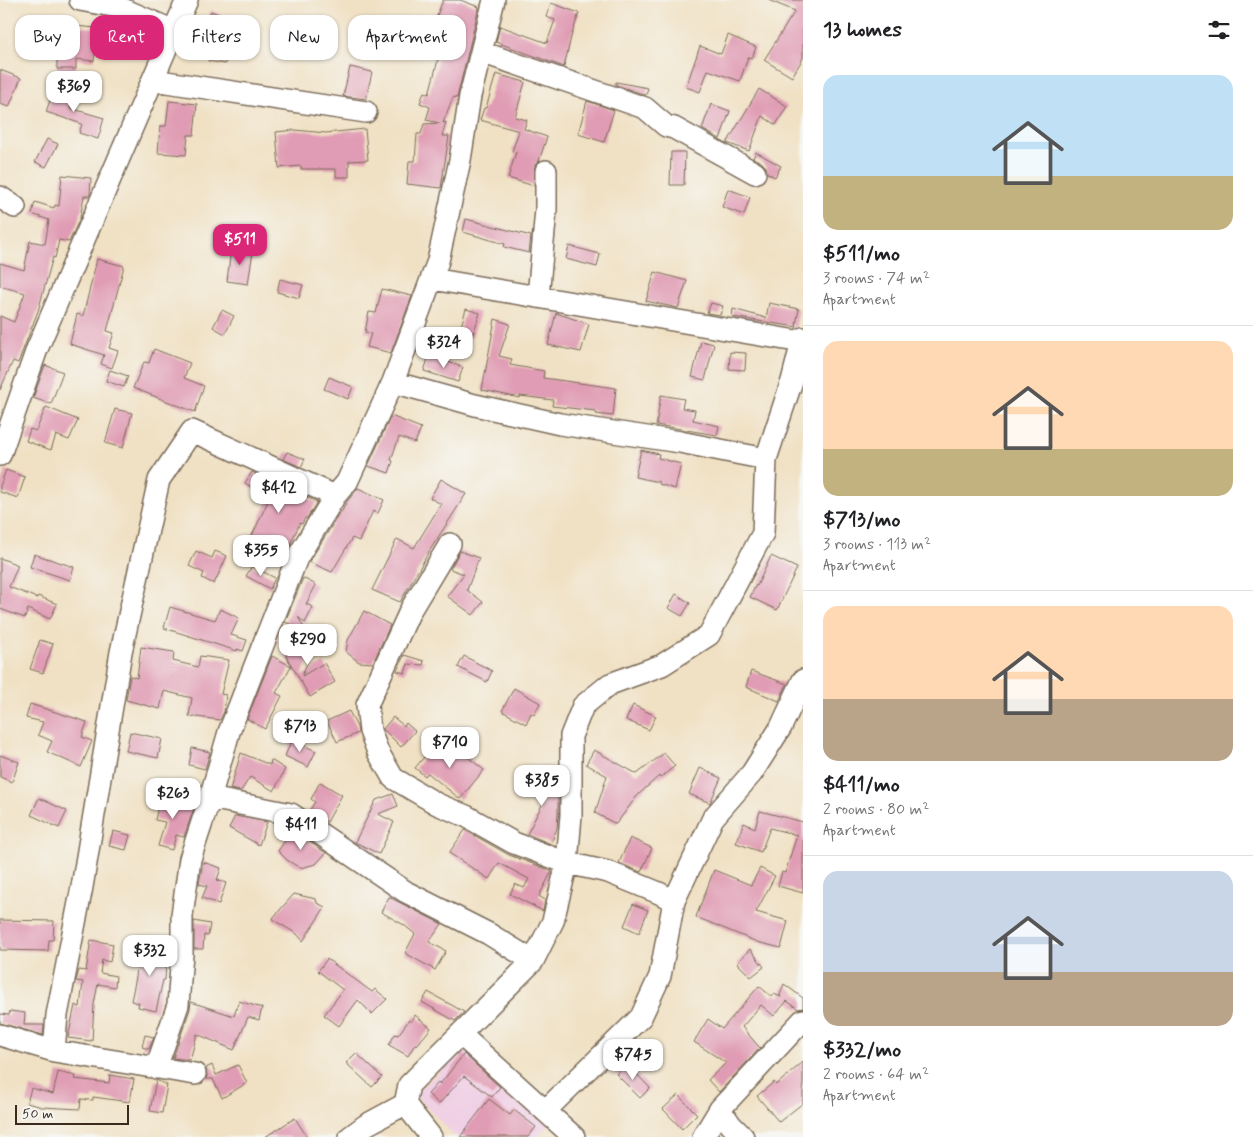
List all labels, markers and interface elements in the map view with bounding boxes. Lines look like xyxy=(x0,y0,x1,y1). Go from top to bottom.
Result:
chip: Buy xyxy=(15,15,80,60)
chip: Rent xyxy=(90,15,164,60)
chip: Filters xyxy=(174,15,260,60)
chip: New xyxy=(270,15,338,60)
chip: Apartment xyxy=(348,15,466,60)
text: 13 homes xyxy=(823,16,902,44)
icon: filters xyxy=(1205,16,1233,44)
pin: $369 xyxy=(44,70,104,113)
text: $369 xyxy=(57,76,91,97)
icon: home xyxy=(983,108,1073,198)
pin: $511 xyxy=(210,224,270,266)
text: $511 xyxy=(224,229,256,250)
text: $511/mo xyxy=(823,240,900,268)
text: 3 rooms · 74 m² xyxy=(823,268,930,289)
text: Apartment xyxy=(823,289,896,310)
pin: $324 xyxy=(414,326,474,369)
text: $324 xyxy=(427,332,461,353)
icon: home xyxy=(983,373,1073,463)
pin: $412 xyxy=(249,472,309,514)
text: $412 xyxy=(261,477,297,498)
text: $713/mo xyxy=(823,506,901,534)
pin: $355 xyxy=(231,534,291,577)
text: 3 rooms · 113 m² xyxy=(823,534,931,555)
text: $355 xyxy=(244,540,278,561)
text: Apartment xyxy=(823,555,896,576)
pin: $290 xyxy=(278,624,338,666)
text: $290 xyxy=(290,629,326,650)
icon: home xyxy=(983,638,1073,728)
pin: $713 xyxy=(270,710,330,753)
text: $713 xyxy=(284,716,316,737)
pin: $710 xyxy=(420,726,480,769)
text: $710 xyxy=(432,732,468,753)
pin: $385 xyxy=(512,764,572,807)
text: $385 xyxy=(525,770,559,791)
text: $411/mo xyxy=(823,771,900,799)
pin: $263 xyxy=(143,778,203,820)
text: $263 xyxy=(157,783,189,804)
text: 2 rooms · 80 m² xyxy=(823,799,929,820)
pin: $411 xyxy=(271,808,331,851)
text: $411 xyxy=(285,814,317,835)
text: Apartment xyxy=(823,820,896,841)
icon: home xyxy=(983,903,1073,993)
pin: $332 xyxy=(120,934,180,977)
text: $332 xyxy=(134,940,166,961)
text: $332/mo xyxy=(823,1036,901,1064)
pin: $745 xyxy=(603,1038,663,1081)
text: $745 xyxy=(614,1044,652,1065)
text: 2 rooms · 64 m² xyxy=(823,1064,929,1085)
text: Apartment xyxy=(823,1085,896,1106)
scale bar xyxy=(15,1102,129,1125)
text: 50 m xyxy=(22,1105,53,1123)

